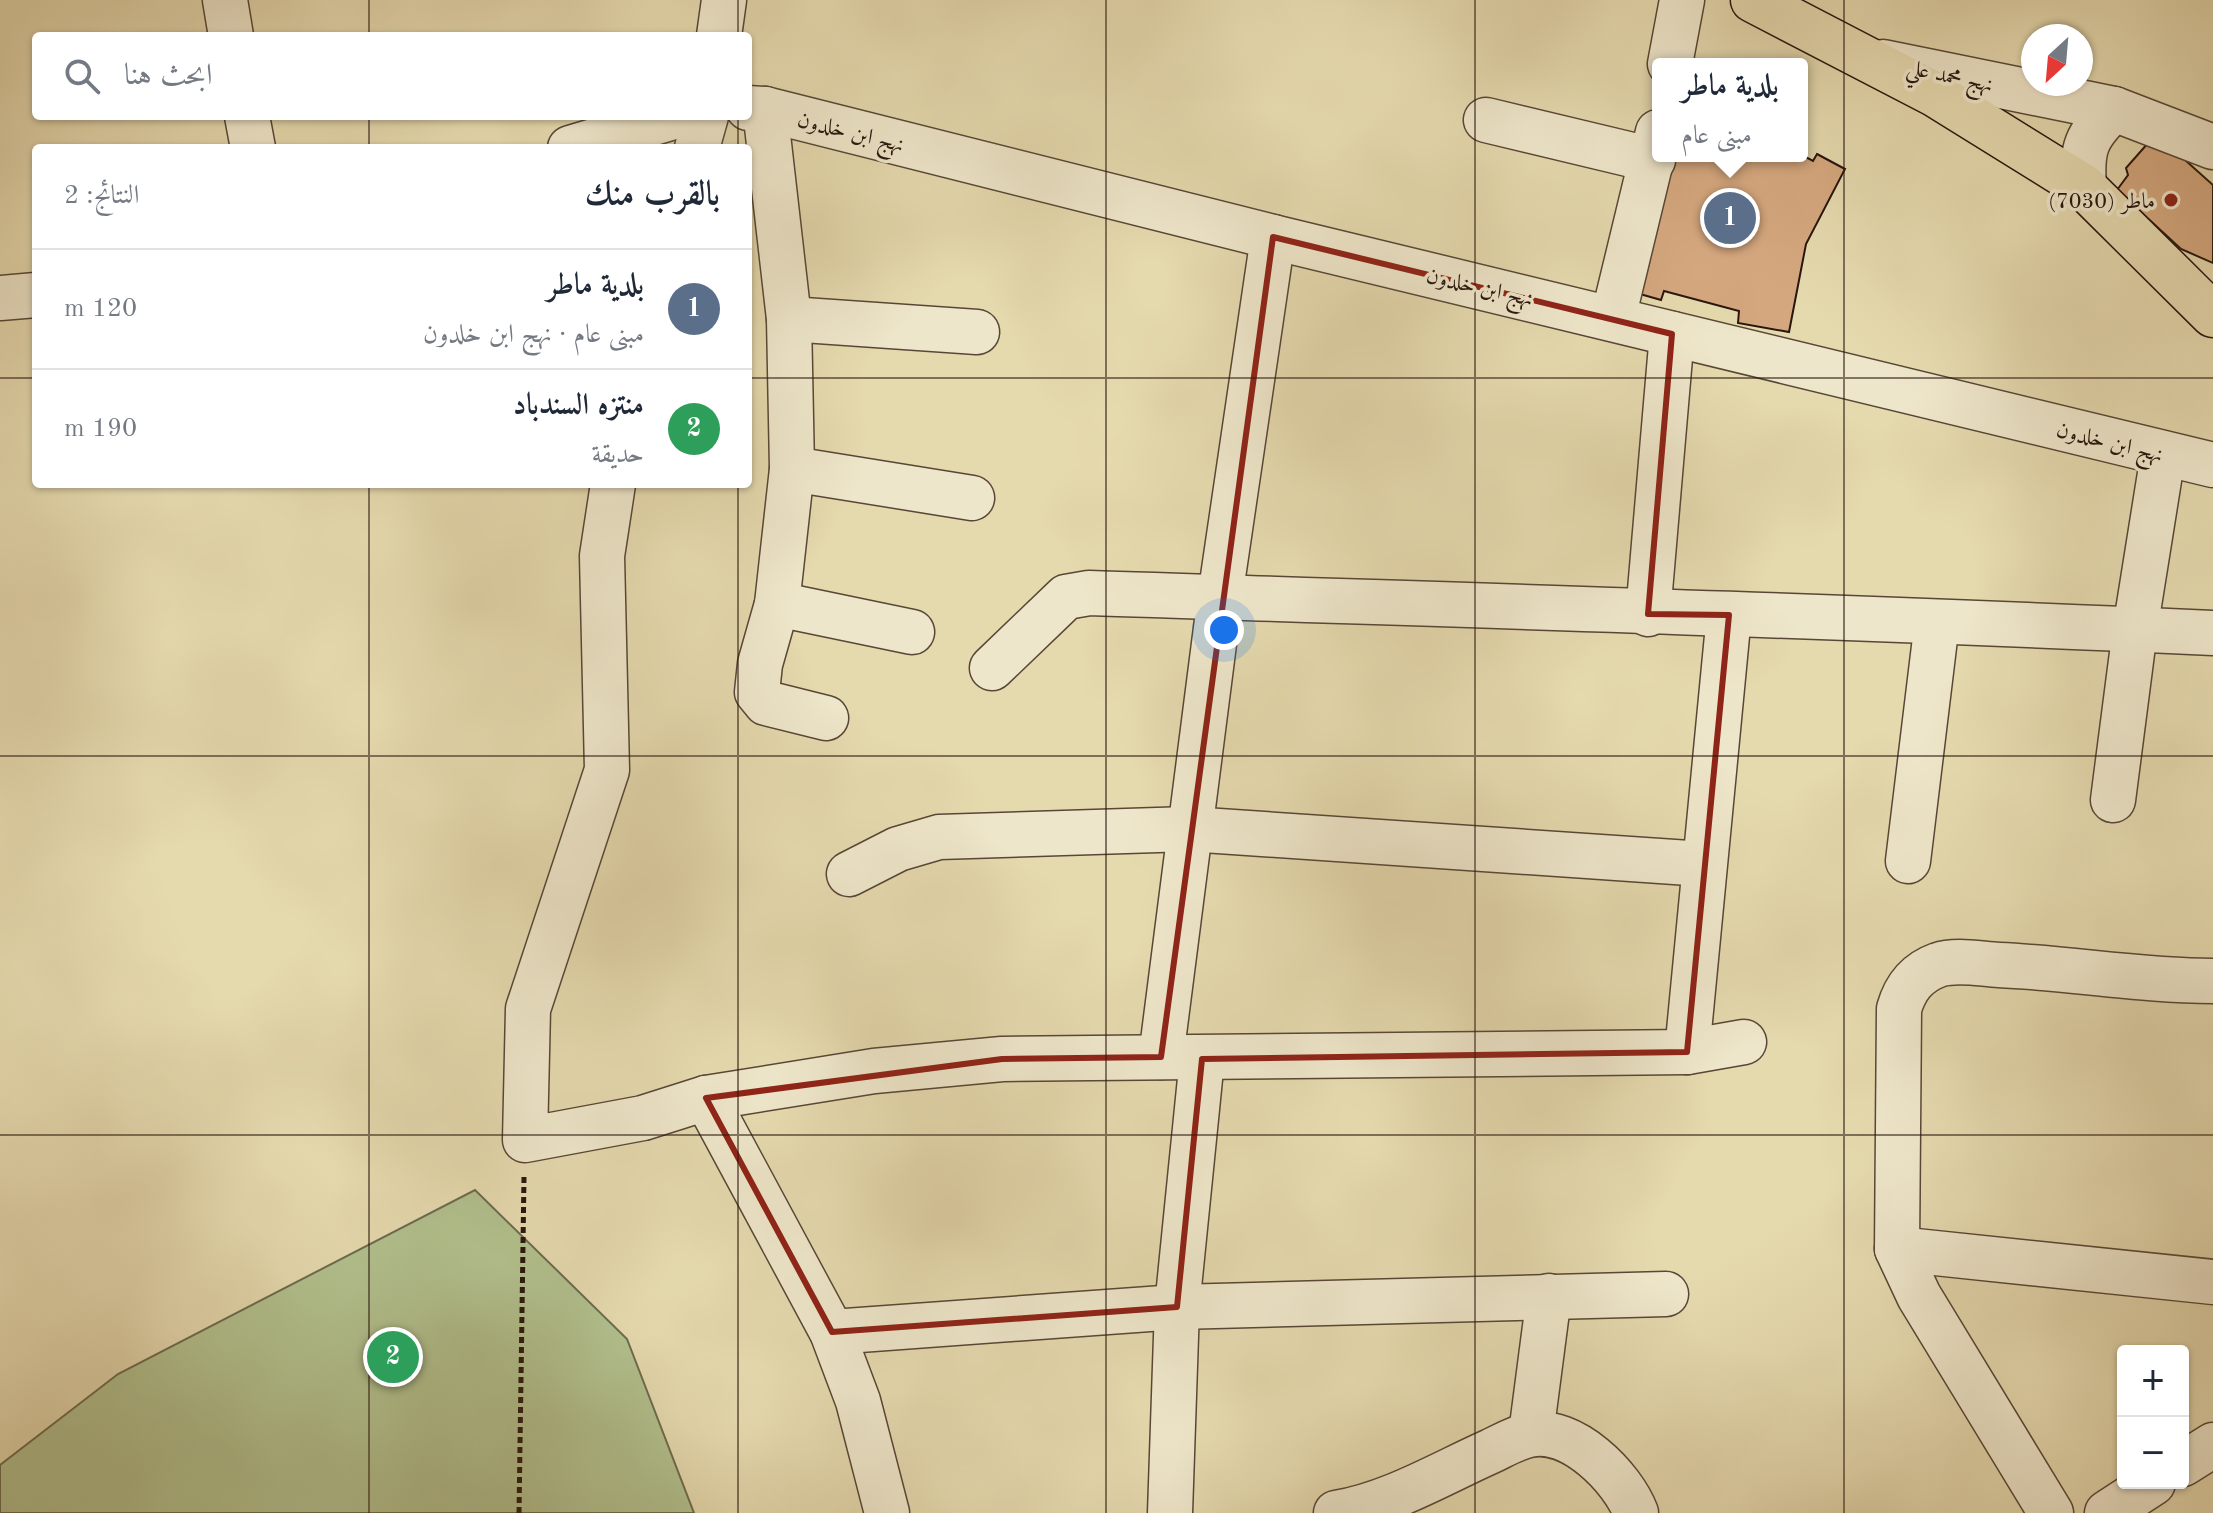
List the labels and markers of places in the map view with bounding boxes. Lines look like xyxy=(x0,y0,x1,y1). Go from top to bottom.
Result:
pin: 1 xyxy=(1704,188,1756,248)
place label: ماطر (7030) xyxy=(2048,191,2155,215)
marker: ماطر (7030) xyxy=(2162,191,2180,209)
pin: 2 xyxy=(367,1327,419,1387)

